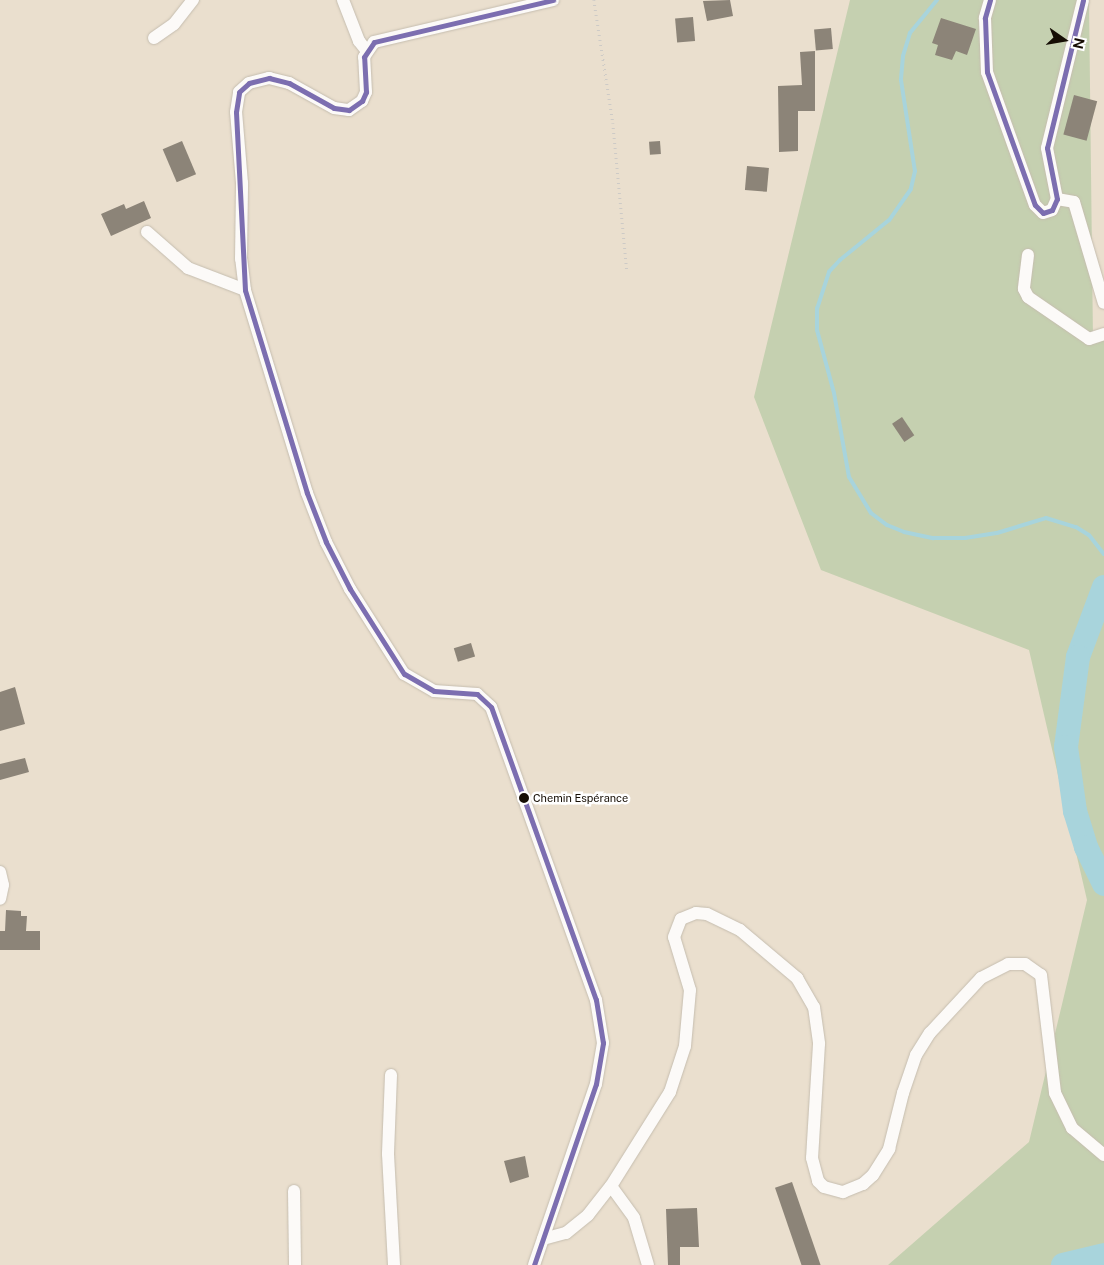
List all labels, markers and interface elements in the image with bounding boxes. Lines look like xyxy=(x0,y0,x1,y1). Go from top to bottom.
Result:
north arrow xyxy=(1039,15,1089,65)
text: N xyxy=(1070,36,1088,51)
place label: Chemin Espérance xyxy=(533,791,628,805)
marker: Chemin Espérance xyxy=(519,793,529,803)

